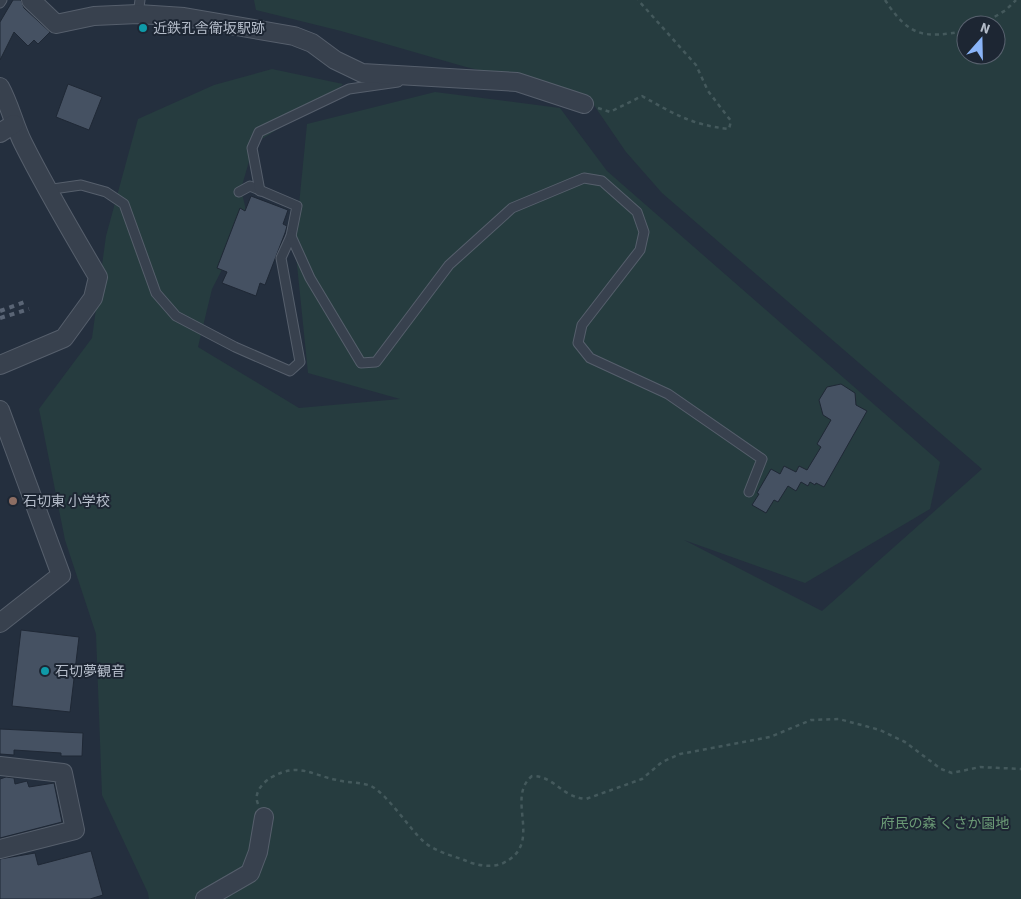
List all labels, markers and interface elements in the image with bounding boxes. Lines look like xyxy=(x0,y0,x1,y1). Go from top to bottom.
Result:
north arrow xyxy=(956,15,1006,65)
text: N xyxy=(977,18,993,40)
place label: 近鉄孔舎衛坂駅跡 xyxy=(153,19,265,39)
marker: 近鉄孔舎衛坂駅跡 xyxy=(137,22,149,34)
place label: 石切東 小学校 xyxy=(23,492,110,512)
marker: 石切東 小学校 xyxy=(7,495,19,507)
place label: 石切夢観音 xyxy=(55,662,125,682)
marker: 石切夢観音 xyxy=(39,665,51,677)
park label: 府民の森 くさか園地 xyxy=(881,814,1009,834)

